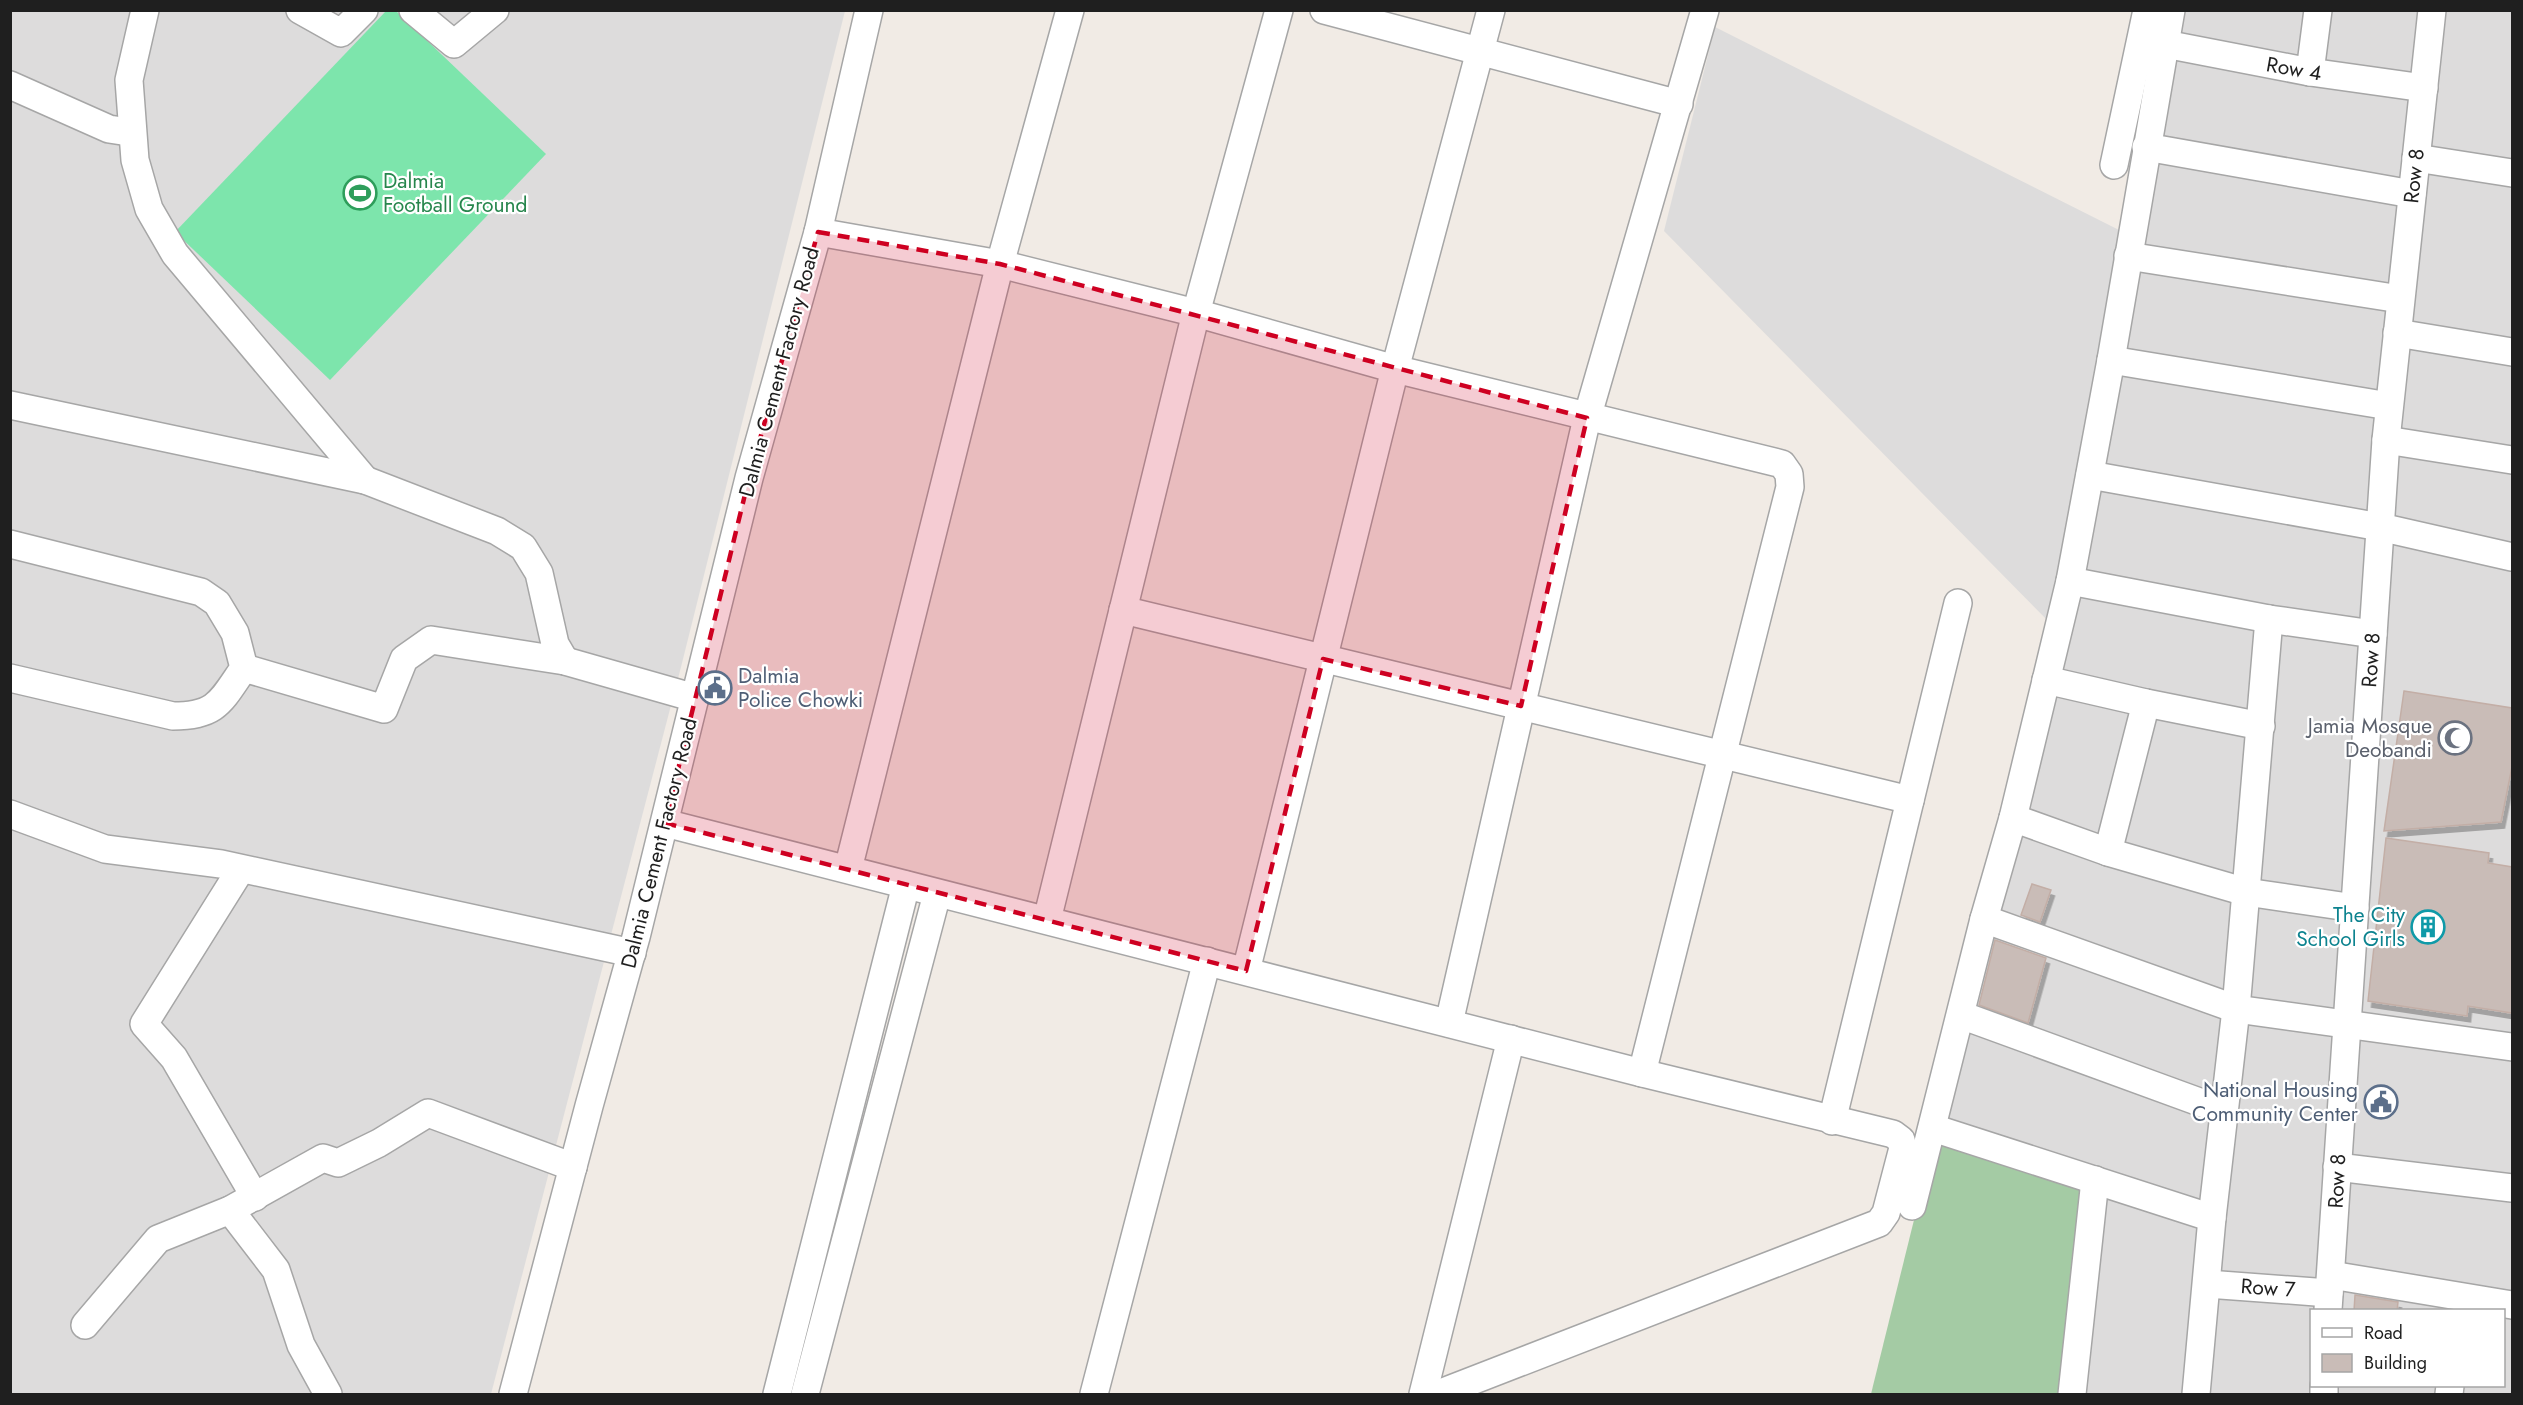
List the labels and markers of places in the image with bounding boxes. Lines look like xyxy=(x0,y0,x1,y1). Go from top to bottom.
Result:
place label: Dalmia Football Ground xyxy=(383,166,528,220)
sports icon: Dalmia Football Ground xyxy=(342,175,378,211)
place label: Dalmia Police Chowki xyxy=(738,661,863,715)
public building icon: Dalmia Police Chowki xyxy=(697,670,733,706)
place label: Jamia Mosque Deobandi xyxy=(2305,711,2432,765)
mosque icon: Jamia Mosque Deobandi xyxy=(2437,720,2473,756)
place label: The City School Girls xyxy=(2296,900,2406,954)
building icon: The City School Girls xyxy=(2410,909,2446,945)
place label: National Housing Community Center xyxy=(2192,1075,2359,1129)
public building icon: National Housing Community Center xyxy=(2363,1084,2399,1120)

